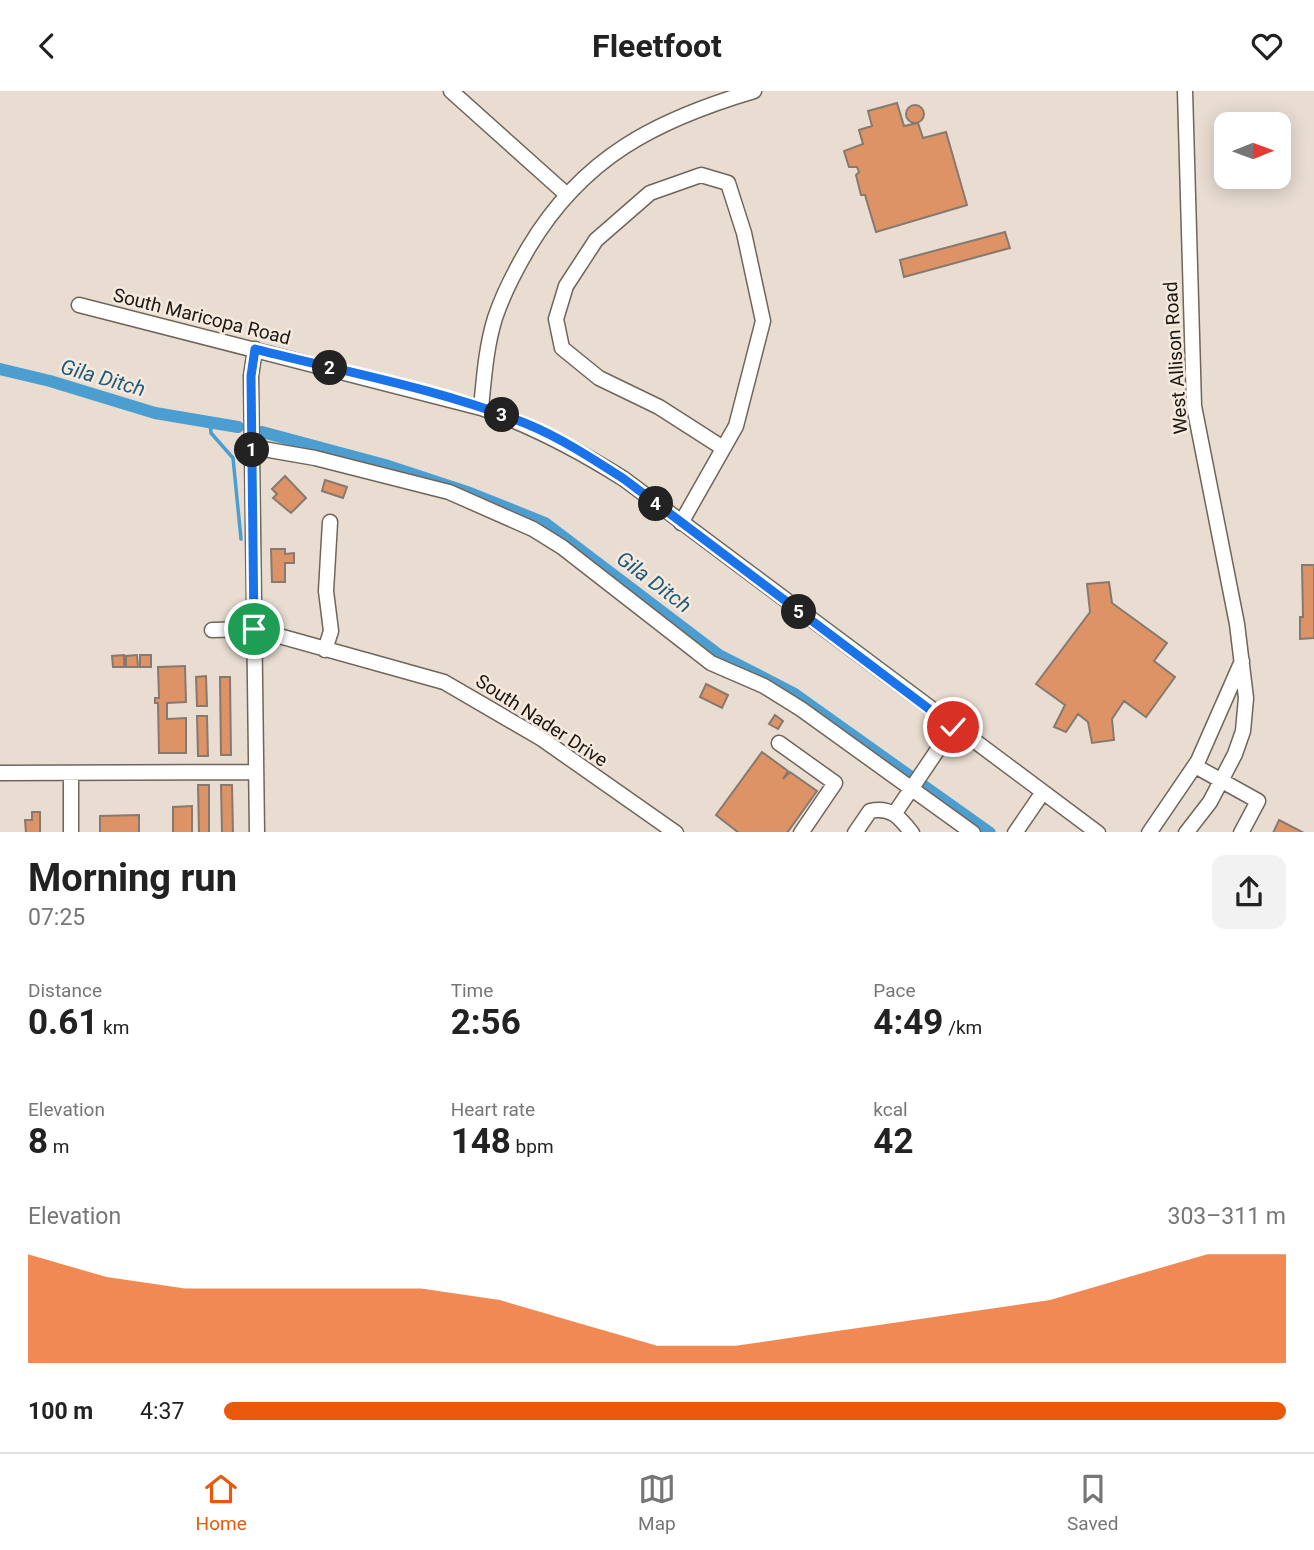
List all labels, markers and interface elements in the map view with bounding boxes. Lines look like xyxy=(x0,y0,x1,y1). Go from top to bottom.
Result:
icon: back xyxy=(28,27,66,65)
text: Fleetfoot xyxy=(592,27,722,65)
icon: heart xyxy=(1248,27,1286,65)
north arrow xyxy=(1214,112,1292,189)
map controls xyxy=(1214,112,1291,189)
street label: West Allison Road xyxy=(1159,281,1192,435)
street label: South Maricopa Road xyxy=(111,283,293,350)
pin: 2 xyxy=(312,351,348,385)
water label: Gila Ditch xyxy=(58,354,148,402)
text: 2 xyxy=(324,356,335,379)
pin: 3 xyxy=(484,397,520,433)
text: 3 xyxy=(496,403,507,426)
pin: 1 xyxy=(234,433,270,467)
text: 1 xyxy=(246,438,257,461)
pin: 4 xyxy=(638,487,674,521)
text: 4 xyxy=(650,492,661,515)
water label: Gila Ditch xyxy=(612,546,696,618)
pin: 5 xyxy=(782,595,816,629)
pin xyxy=(224,599,284,659)
text: 5 xyxy=(793,600,804,623)
icon: arrive xyxy=(235,610,273,648)
street label: South Nader Drive xyxy=(472,669,612,772)
pin xyxy=(923,697,983,757)
icon: check xyxy=(934,708,972,746)
button: share xyxy=(1212,855,1286,929)
text: Morning run xyxy=(28,856,237,900)
text: 07:25 xyxy=(28,904,85,931)
text: Distance xyxy=(28,979,102,1002)
text: Time xyxy=(451,979,493,1002)
text: Pace xyxy=(873,979,916,1002)
text: 0.61 xyxy=(28,1002,98,1043)
text: 2:56 xyxy=(451,1002,521,1043)
text: 4:49 xyxy=(873,1002,943,1043)
text: km xyxy=(98,1016,129,1039)
text: /km xyxy=(943,1016,982,1039)
text: Elevation xyxy=(28,1098,105,1121)
text: Heart rate xyxy=(451,1098,535,1121)
text: kcal xyxy=(873,1098,908,1121)
text: 8 xyxy=(28,1121,48,1162)
text: 148 xyxy=(451,1121,511,1162)
text: 42 xyxy=(873,1121,914,1162)
text: m xyxy=(48,1135,69,1158)
text: bpm xyxy=(511,1135,554,1158)
text: Elevation xyxy=(28,1203,121,1230)
text: 303–311 m xyxy=(1167,1203,1286,1230)
text: 100 m xyxy=(28,1398,93,1425)
text: 4:37 xyxy=(140,1398,184,1425)
tab: Home xyxy=(196,1470,247,1535)
tab: Map xyxy=(638,1470,676,1535)
tab: Saved xyxy=(1067,1470,1118,1535)

